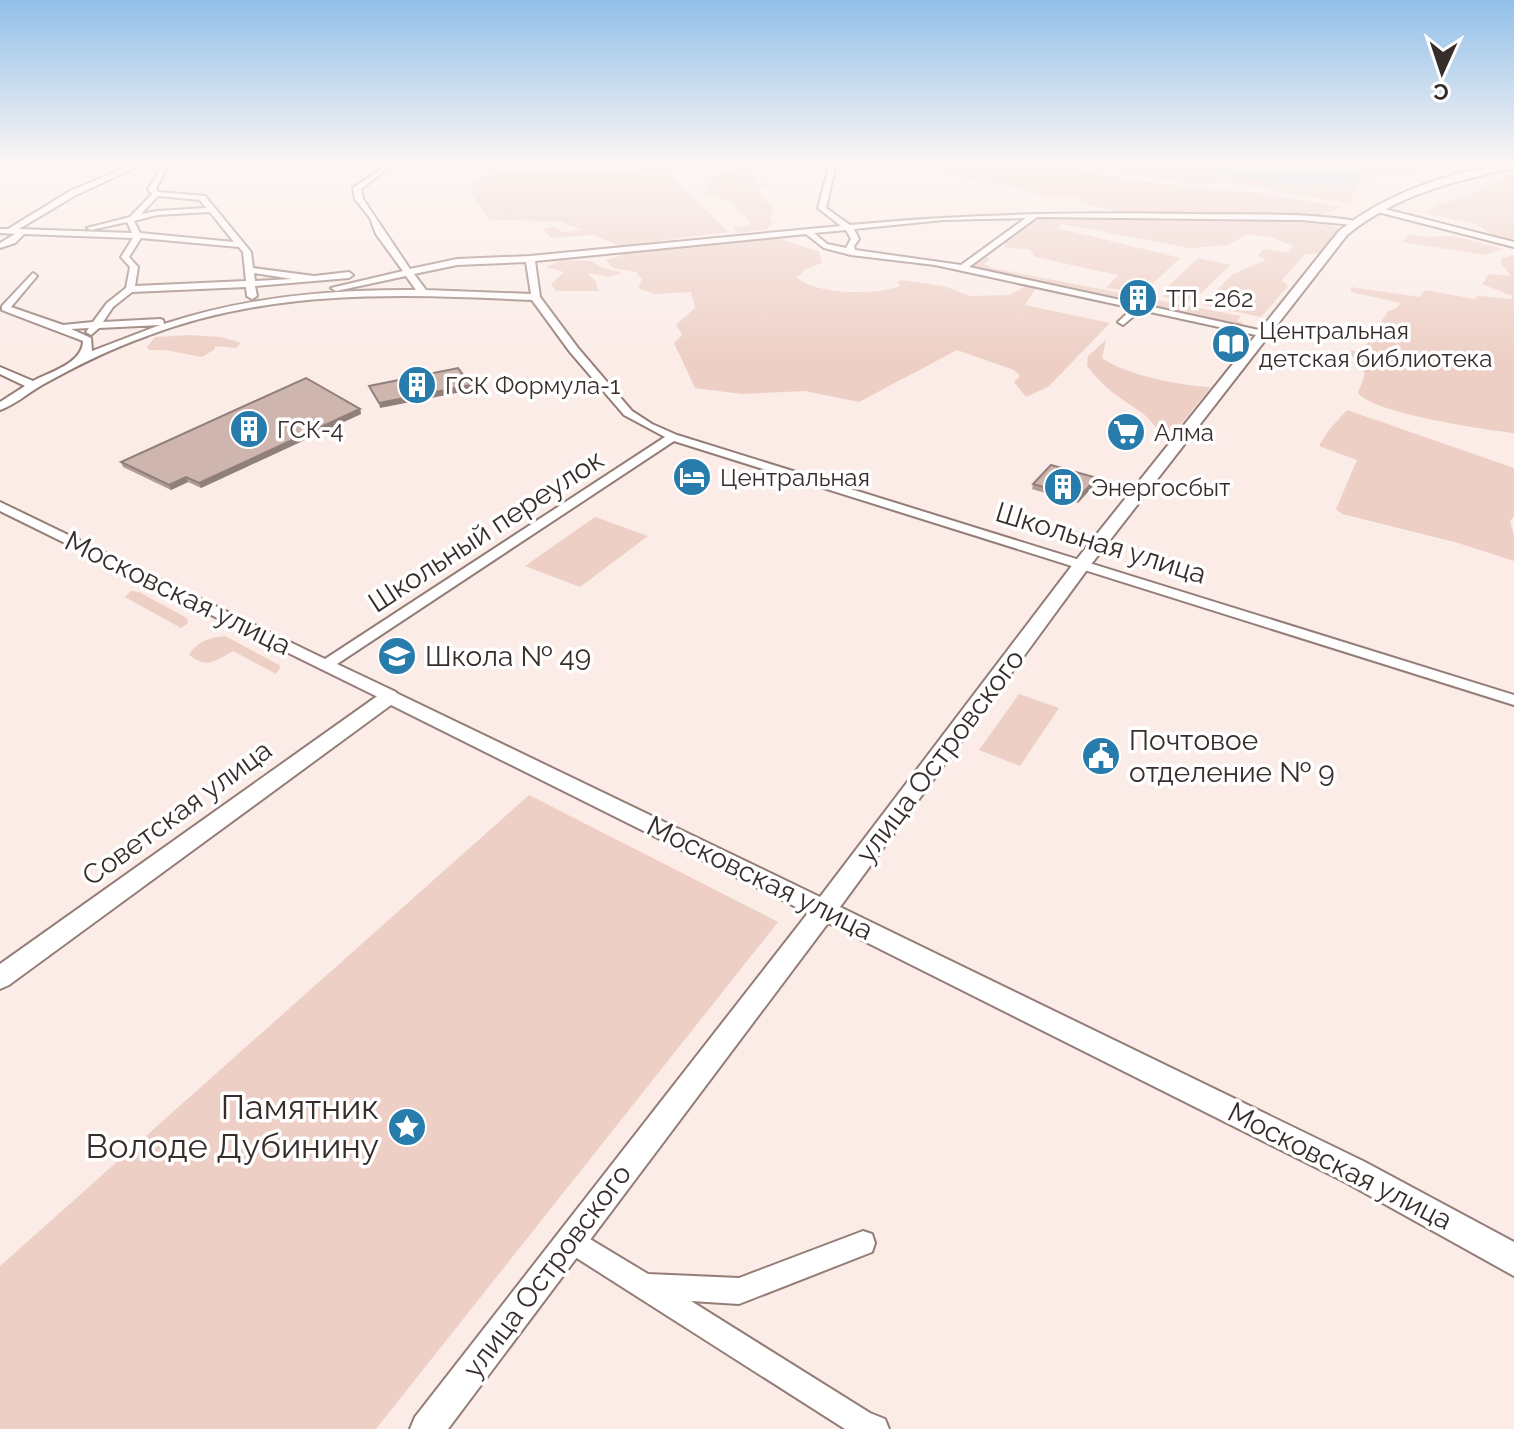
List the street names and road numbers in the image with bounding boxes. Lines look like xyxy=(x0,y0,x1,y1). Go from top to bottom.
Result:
street label: Школьный переулок xyxy=(362,443,610,619)
street label: Школьная улица xyxy=(992,495,1210,591)
street label: Московская улица xyxy=(60,524,296,662)
street label: улица Островского xyxy=(849,643,1031,869)
street label: Советская улица xyxy=(76,733,278,893)
street label: Московская улица xyxy=(642,809,878,947)
street label: Московская улица xyxy=(1222,1095,1458,1237)
street label: улица Островского xyxy=(456,1158,638,1384)

